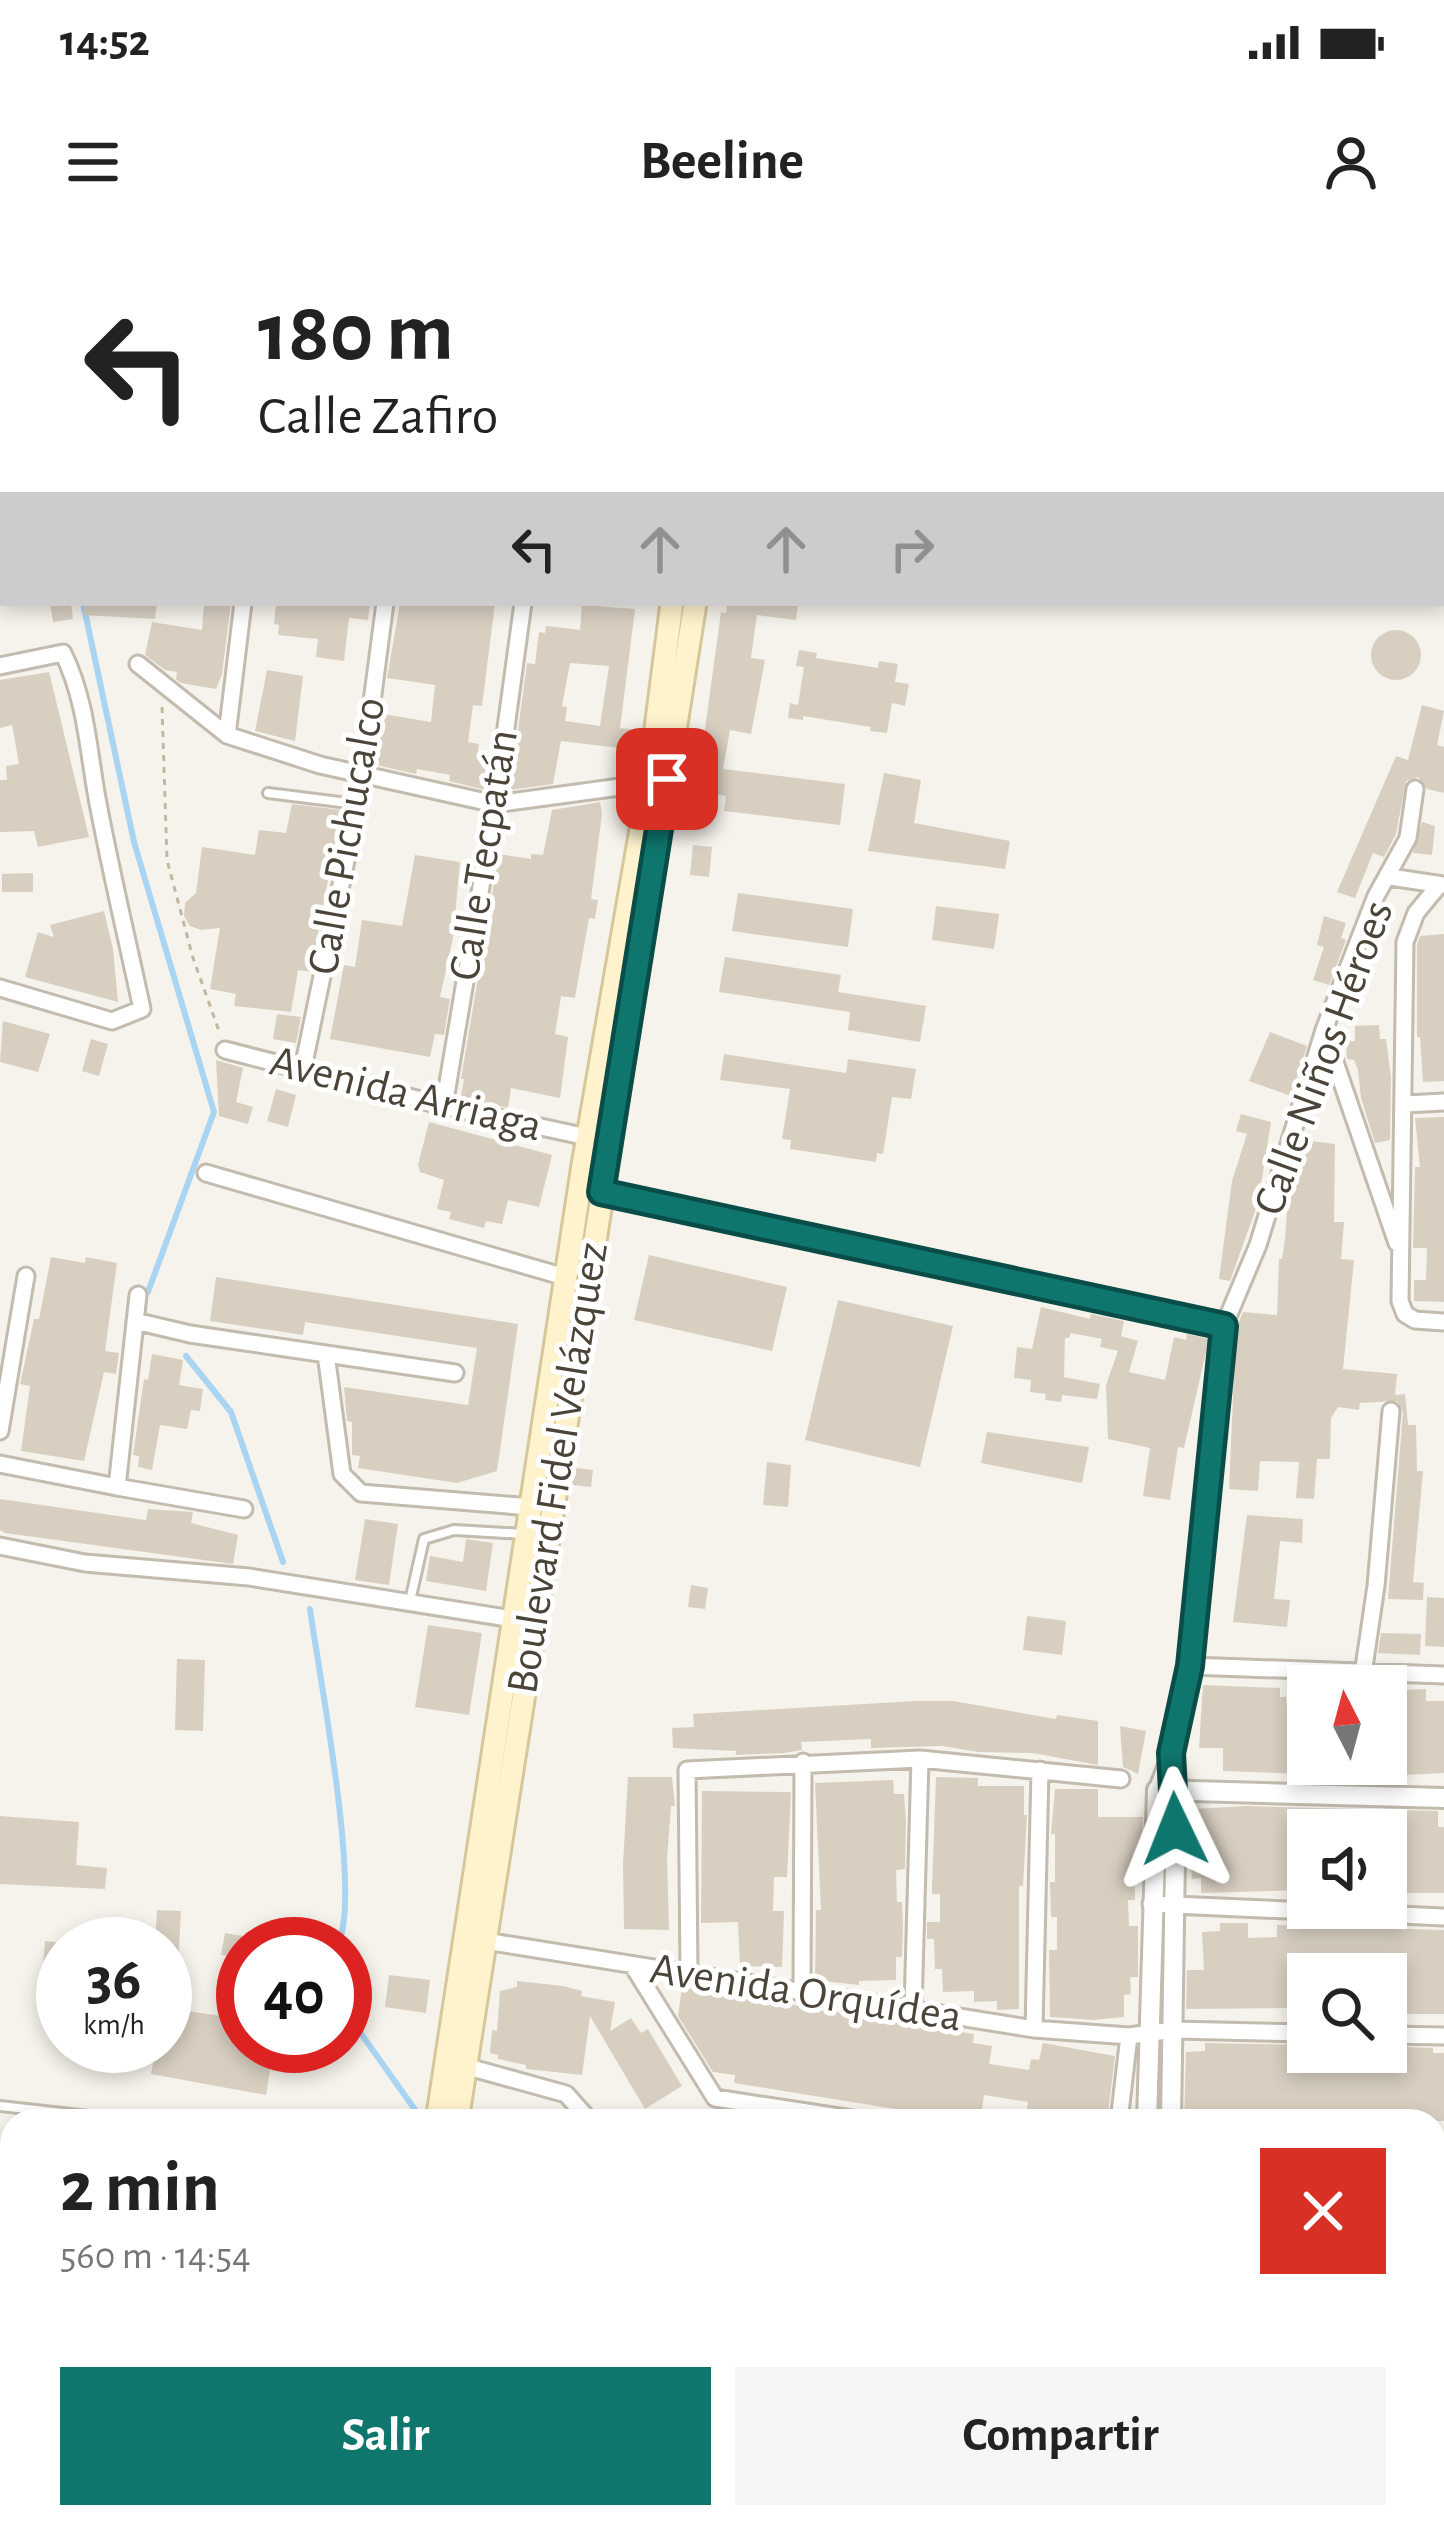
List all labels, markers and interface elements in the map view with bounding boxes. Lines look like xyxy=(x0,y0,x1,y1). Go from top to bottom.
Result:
text: 14:52 xyxy=(60,19,150,64)
icon: menu xyxy=(60,129,126,195)
icon: person xyxy=(1318,129,1384,195)
text: Beeline xyxy=(640,135,804,189)
icon: left xyxy=(60,288,216,444)
text: 180 m xyxy=(258,292,454,376)
text: Calle Zafiro xyxy=(258,390,498,444)
icon: left xyxy=(501,516,567,582)
icon: ahead xyxy=(627,516,693,582)
icon: ahead xyxy=(753,516,819,582)
icon: right xyxy=(879,516,945,582)
street label: Calle Pichucalco xyxy=(300,694,394,978)
street label: Calle Tecpatán xyxy=(442,726,526,984)
pin xyxy=(616,728,718,830)
icon: arrive xyxy=(634,746,700,812)
street label: Calle Niños Héroes xyxy=(1246,895,1402,1221)
street label: Avenida Arriaga xyxy=(266,1038,546,1150)
street label: Boulevard Fidel Velázquez xyxy=(500,1239,616,1697)
north arrow xyxy=(1287,1665,1407,1785)
map controls xyxy=(1287,1665,1407,2073)
position arrow xyxy=(1112,1766,1238,1892)
button: sound xyxy=(1287,1809,1407,1929)
speed limit sign: 40 xyxy=(216,1917,372,2073)
street label: Avenida Orquídea xyxy=(647,1946,965,2040)
text: 36 xyxy=(87,1950,141,2010)
button: search xyxy=(1287,1953,1407,2073)
text: km/h xyxy=(83,2010,145,2040)
button: close xyxy=(1260,2148,1386,2274)
text: 2 min xyxy=(60,2152,220,2224)
text: 560 m · 14:54 xyxy=(60,2237,251,2276)
button: Salir xyxy=(60,2367,711,2505)
button: Compartir xyxy=(735,2367,1386,2505)

